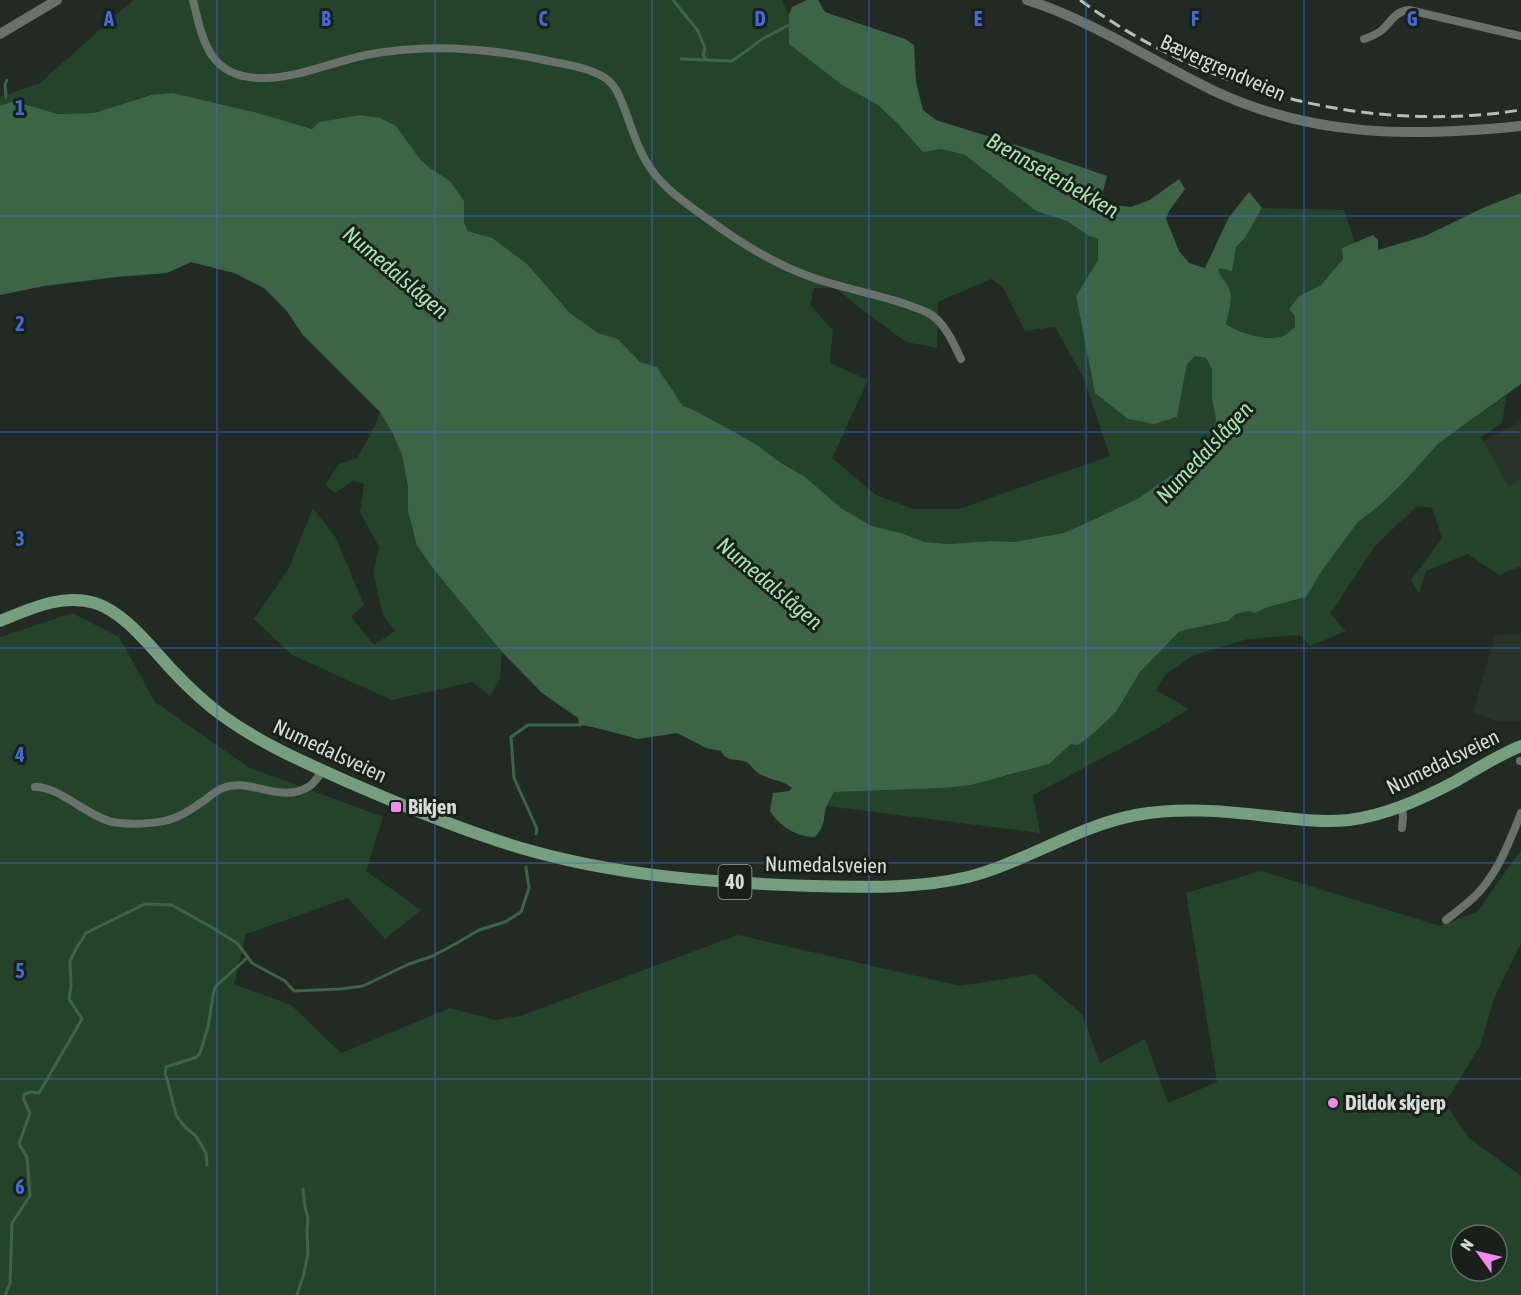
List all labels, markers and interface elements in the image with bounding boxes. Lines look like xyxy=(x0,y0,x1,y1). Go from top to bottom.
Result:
text: A xyxy=(103,7,114,30)
text: B xyxy=(321,7,331,30)
text: C xyxy=(539,7,548,30)
text: D xyxy=(754,7,766,30)
text: E xyxy=(974,7,983,30)
text: F xyxy=(1191,7,1199,30)
text: G xyxy=(1407,7,1418,30)
street label: Bævergrendveien xyxy=(1157,29,1290,105)
text: 1 xyxy=(15,96,25,119)
water label: Brennseterbekken xyxy=(982,127,1124,223)
water label: Numedalslågen xyxy=(338,220,454,324)
text: 2 xyxy=(15,312,25,335)
water label: Numedalslågen xyxy=(1150,396,1258,508)
text: 3 xyxy=(15,527,25,550)
water label: Numedalslågen xyxy=(712,531,828,635)
street label: Numedalsveien xyxy=(270,713,391,787)
street label: Numedalsveien xyxy=(1382,724,1503,799)
text: 4 xyxy=(14,743,25,766)
place label: Bikjen xyxy=(408,794,457,818)
marker: Bikjen xyxy=(389,800,403,814)
street label: Numedalsveien xyxy=(765,851,887,877)
road number: 40 xyxy=(718,865,752,899)
text: 5 xyxy=(15,959,25,982)
place label: Dildok skjerp xyxy=(1345,1090,1446,1114)
marker: Dildok skjerp xyxy=(1326,1096,1340,1110)
text: 6 xyxy=(15,1175,25,1198)
north arrow xyxy=(1449,1223,1509,1283)
text: N xyxy=(1456,1236,1477,1254)

